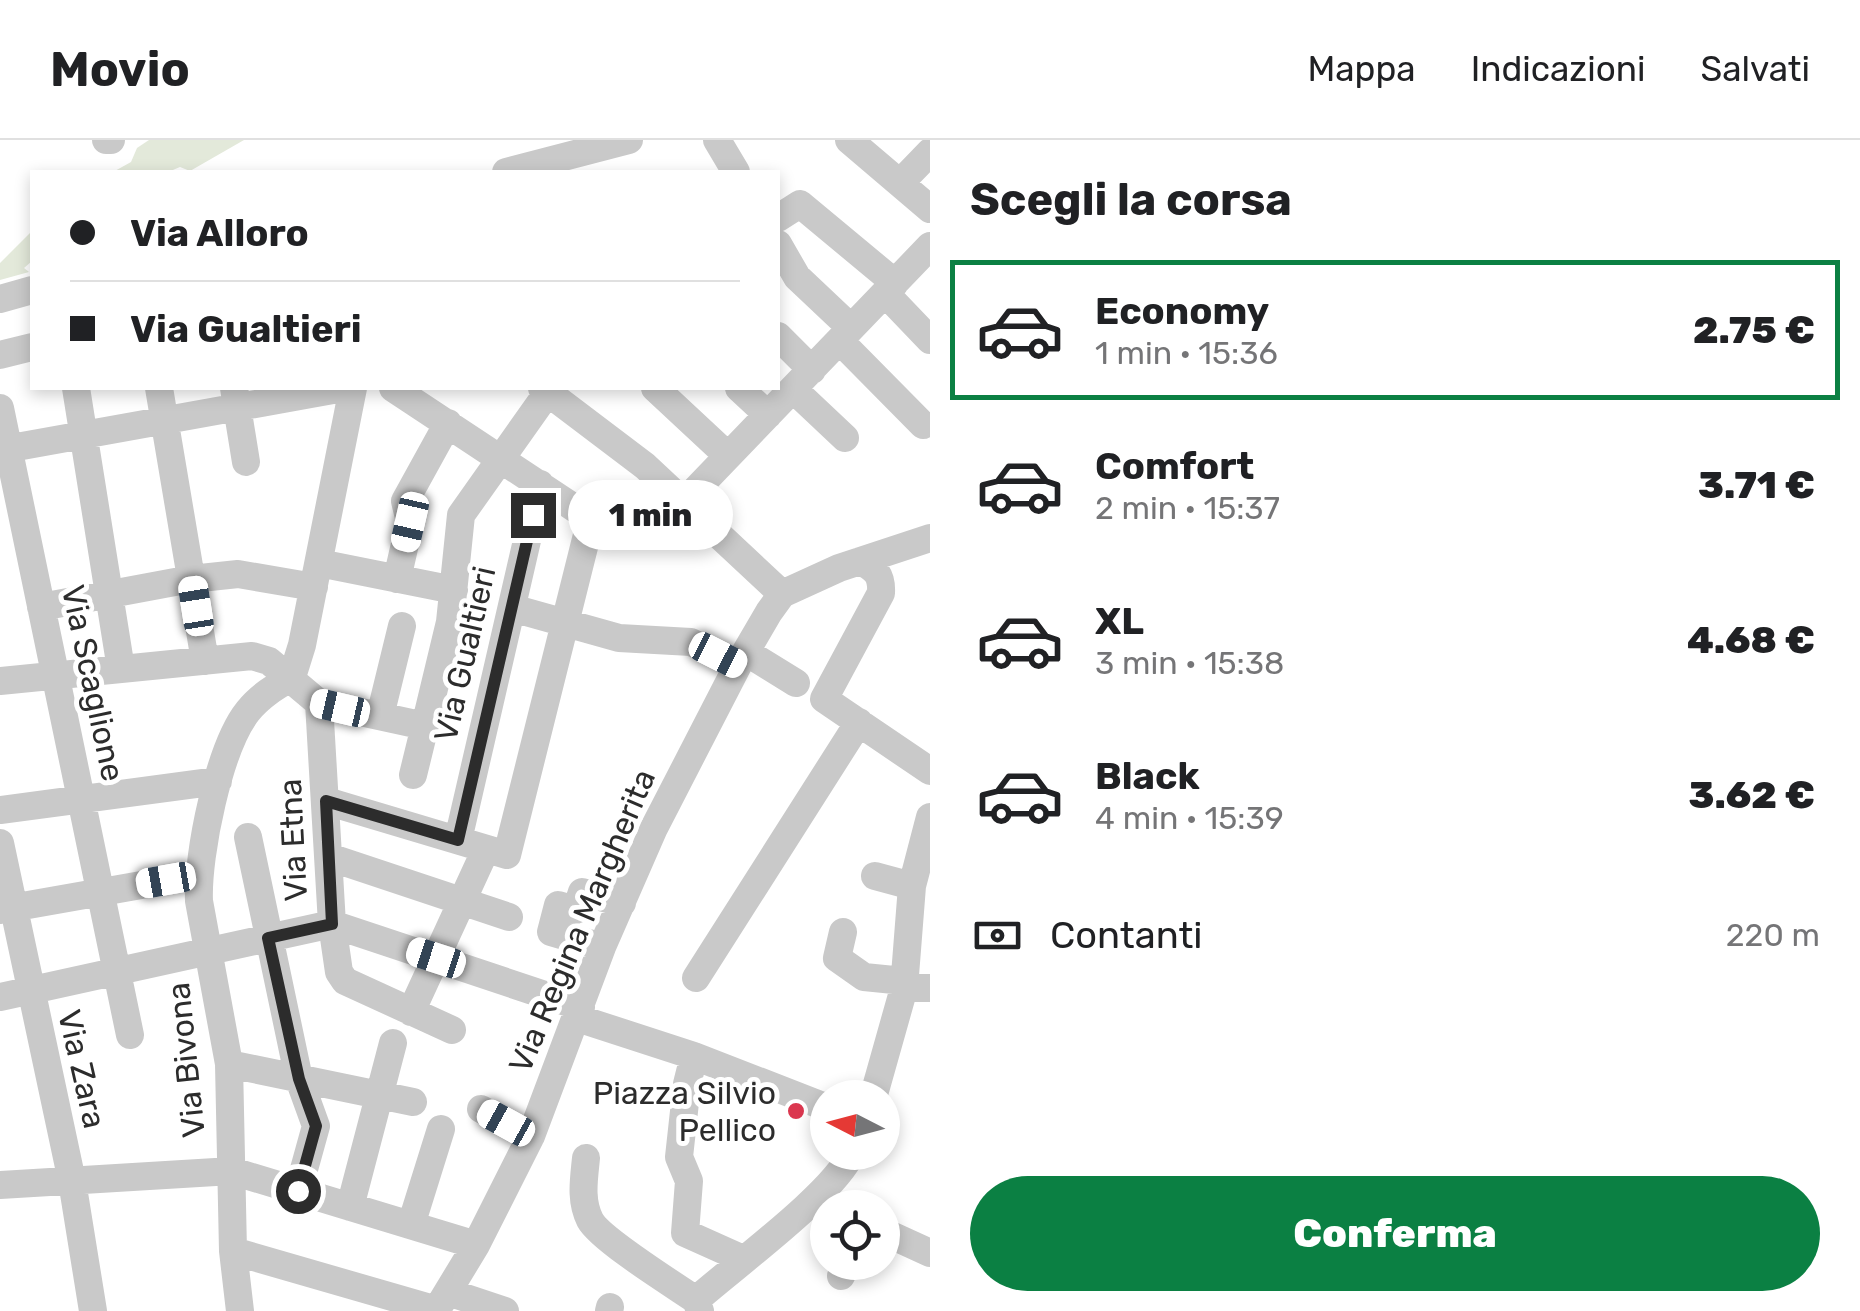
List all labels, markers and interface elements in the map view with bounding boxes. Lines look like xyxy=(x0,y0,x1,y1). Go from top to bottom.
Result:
text: Movio xyxy=(50,41,190,98)
text: Mappa xyxy=(1307,48,1416,90)
text: Indicazioni xyxy=(1471,48,1645,90)
text: Salvati xyxy=(1700,48,1810,90)
text: Scegli la corsa xyxy=(970,173,1292,226)
text: Via Alloro xyxy=(130,210,309,256)
icon: car xyxy=(975,285,1065,375)
text: Economy xyxy=(1095,288,1269,334)
text: Via Gualtieri xyxy=(130,306,362,352)
text: 2.75 € xyxy=(1693,307,1815,353)
text: 1 min · 15:36 xyxy=(1095,334,1278,372)
icon: car xyxy=(975,440,1065,530)
text: Comfort xyxy=(1095,443,1254,489)
text: 3.71 € xyxy=(1698,462,1815,508)
callout: 1 min xyxy=(568,480,733,550)
car xyxy=(389,489,431,555)
text: 2 min · 15:37 xyxy=(1095,489,1280,527)
route end xyxy=(511,493,556,538)
text: 1 min xyxy=(609,496,692,534)
street label: Via Gualtieri xyxy=(426,563,504,745)
car xyxy=(176,574,216,638)
street label: Via Scaglione xyxy=(54,581,132,785)
icon: car xyxy=(975,595,1065,685)
text: XL xyxy=(1095,598,1144,644)
text: 4.68 € xyxy=(1687,617,1815,663)
car xyxy=(684,628,752,682)
text: 3 min · 15:38 xyxy=(1095,644,1284,682)
car xyxy=(307,687,373,729)
icon: car xyxy=(975,750,1065,840)
text: Black xyxy=(1095,753,1200,799)
street label: Via Regina Margherita xyxy=(501,764,663,1078)
text: 3.62 € xyxy=(1688,772,1815,818)
street label: Via Etna xyxy=(271,778,315,902)
text: 4 min · 15:39 xyxy=(1095,799,1284,837)
car xyxy=(134,860,198,900)
icon: cash xyxy=(970,908,1025,963)
text: Contanti xyxy=(1050,912,1203,958)
text: 220 m xyxy=(1726,916,1820,954)
car xyxy=(403,934,469,982)
street label: Via Bivona xyxy=(159,981,213,1139)
street label: Via Zara xyxy=(50,1006,114,1132)
place label: Piazza Silvio Pellico xyxy=(593,1074,776,1149)
north arrow xyxy=(810,1080,900,1170)
map controls xyxy=(810,1080,900,1280)
car xyxy=(472,1095,540,1151)
marker: Piazza Silvio Pellico xyxy=(785,1100,807,1122)
route start xyxy=(276,1169,321,1214)
button: Conferma xyxy=(970,1176,1820,1291)
button: locate xyxy=(810,1190,900,1280)

